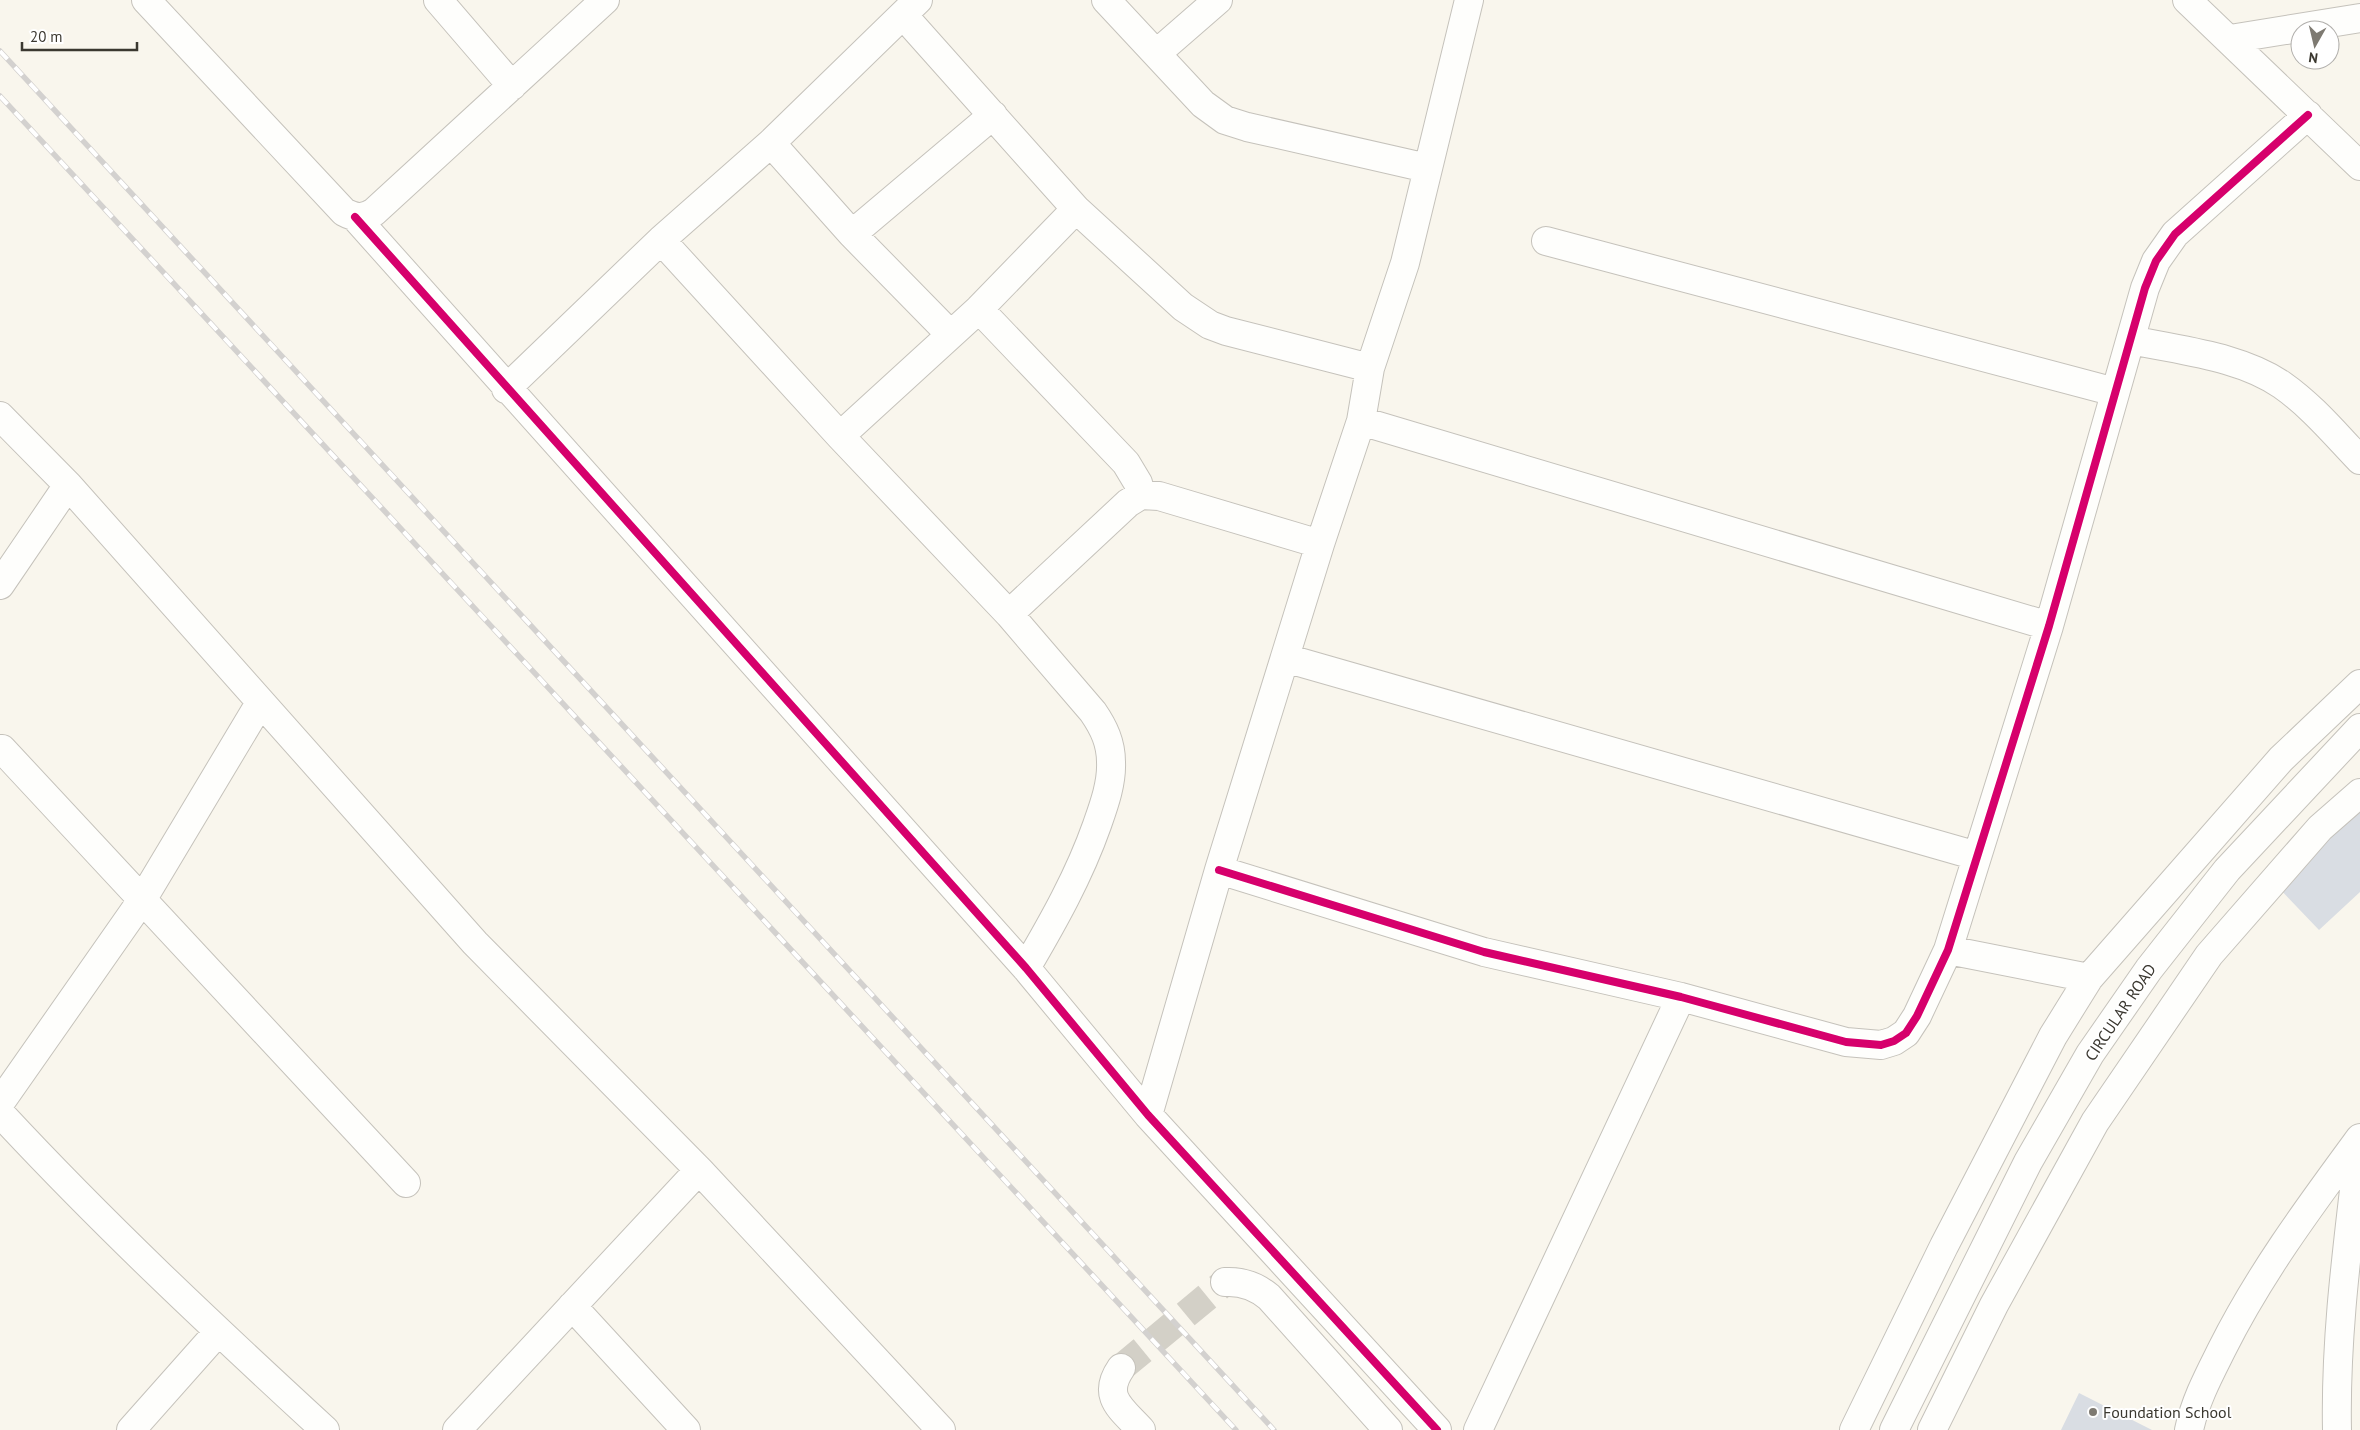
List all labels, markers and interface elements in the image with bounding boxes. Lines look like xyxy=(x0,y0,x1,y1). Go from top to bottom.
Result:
scale bar xyxy=(22,20,138,52)
north arrow xyxy=(2290,20,2340,70)
text: 20 m xyxy=(30,27,63,46)
text: N xyxy=(2307,48,2319,67)
street label: CIRCULAR ROAD xyxy=(2080,960,2160,1064)
place label: Foundation School xyxy=(2103,1402,2232,1422)
marker: Foundation School xyxy=(2087,1406,2099,1418)

